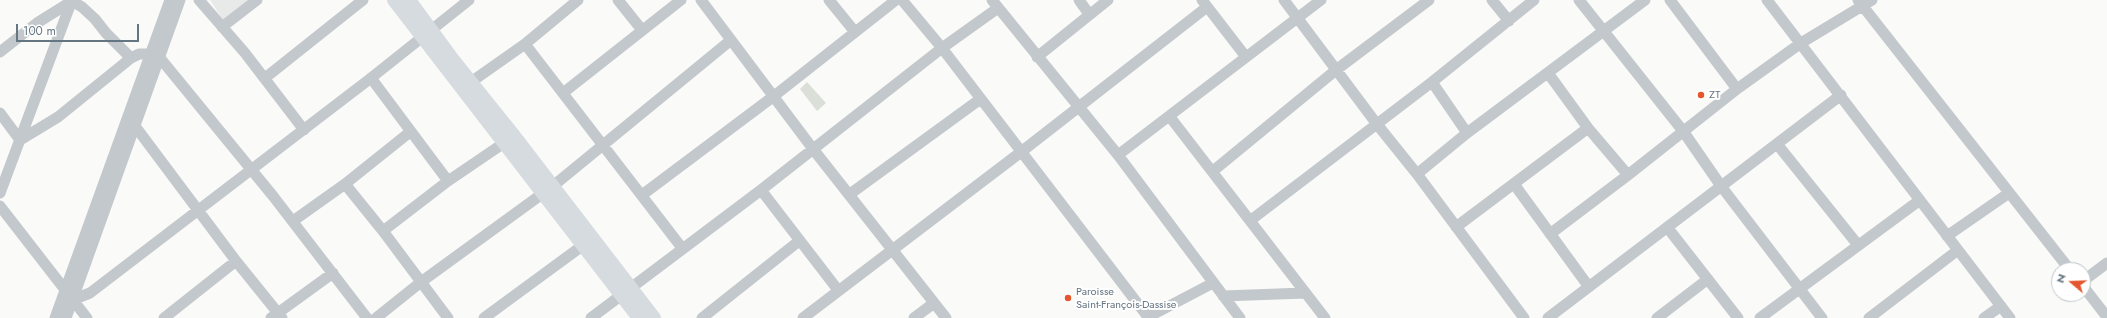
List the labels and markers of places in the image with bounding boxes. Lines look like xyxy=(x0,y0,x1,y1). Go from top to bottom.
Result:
place label: ZT xyxy=(1709,88,1720,102)
marker: ZT xyxy=(1696,90,1706,100)
place label: Paroisse Saint-François-Dassise xyxy=(1076,285,1176,311)
marker: Paroisse Saint-François-Dassise xyxy=(1063,293,1073,303)

